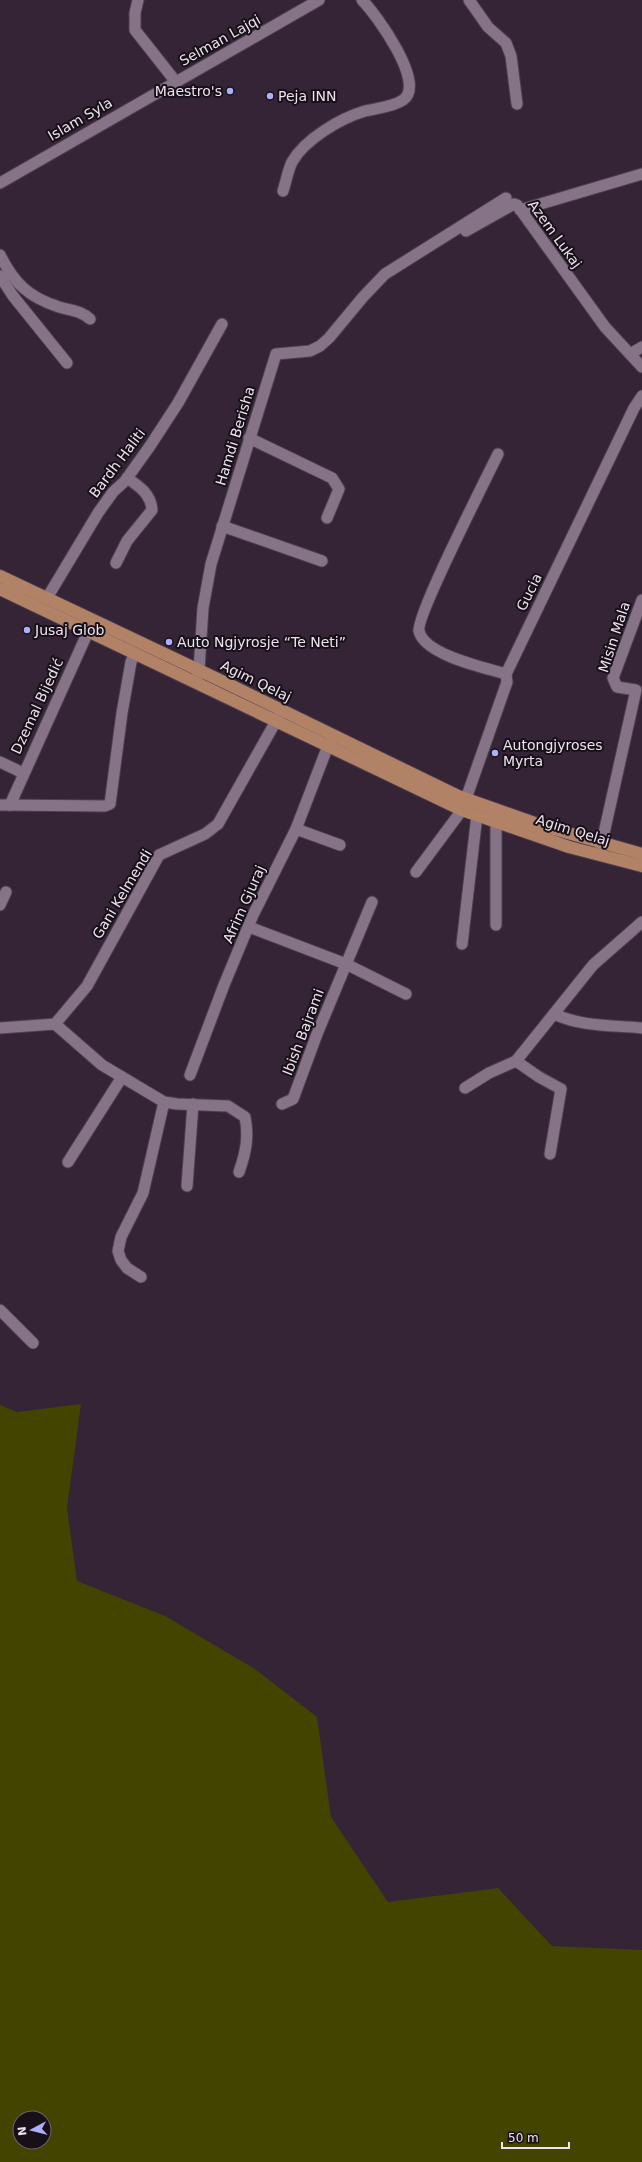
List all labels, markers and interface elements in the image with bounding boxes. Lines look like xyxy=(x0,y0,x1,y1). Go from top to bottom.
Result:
street label: Selman Lajqi xyxy=(177,11,263,69)
place label: Maestro's xyxy=(155,83,222,99)
marker: Maestro's xyxy=(225,86,235,96)
place label: Peja INN xyxy=(278,88,337,104)
marker: Peja INN xyxy=(265,91,275,101)
street label: Islam Syla xyxy=(45,94,115,144)
street label: Azem Lukaj xyxy=(525,197,585,271)
street label: Hamdi Berisha xyxy=(212,385,258,487)
street label: Bardh Haliti xyxy=(86,425,148,501)
street label: Gucia xyxy=(513,571,545,613)
street label: Misin Mala xyxy=(595,600,633,674)
place label: Jusaj Glob xyxy=(34,622,105,638)
marker: Jusaj Glob xyxy=(22,625,32,635)
place label: Auto Ngjyrosje “Te Neti” xyxy=(177,634,346,650)
marker: Auto Ngjyrosje “Te Neti” xyxy=(164,637,174,647)
street label: Dzemal Bijedić xyxy=(8,656,66,756)
street label: Agim Qelaj xyxy=(218,657,294,705)
place label: Autongjyroses Myrta xyxy=(503,737,603,769)
marker: Autongjyroses Myrta xyxy=(490,748,500,758)
street label: Agim Qelaj xyxy=(534,811,612,849)
street label: Gani Kelmendi xyxy=(89,846,155,942)
street label: Afrim Gjuraj xyxy=(220,863,268,945)
street label: Ibish Bajrami xyxy=(279,986,327,1078)
north arrow xyxy=(12,2110,52,2150)
scale bar xyxy=(502,2124,569,2150)
text: N xyxy=(16,2126,30,2137)
text: 50 m xyxy=(508,2131,539,2145)

